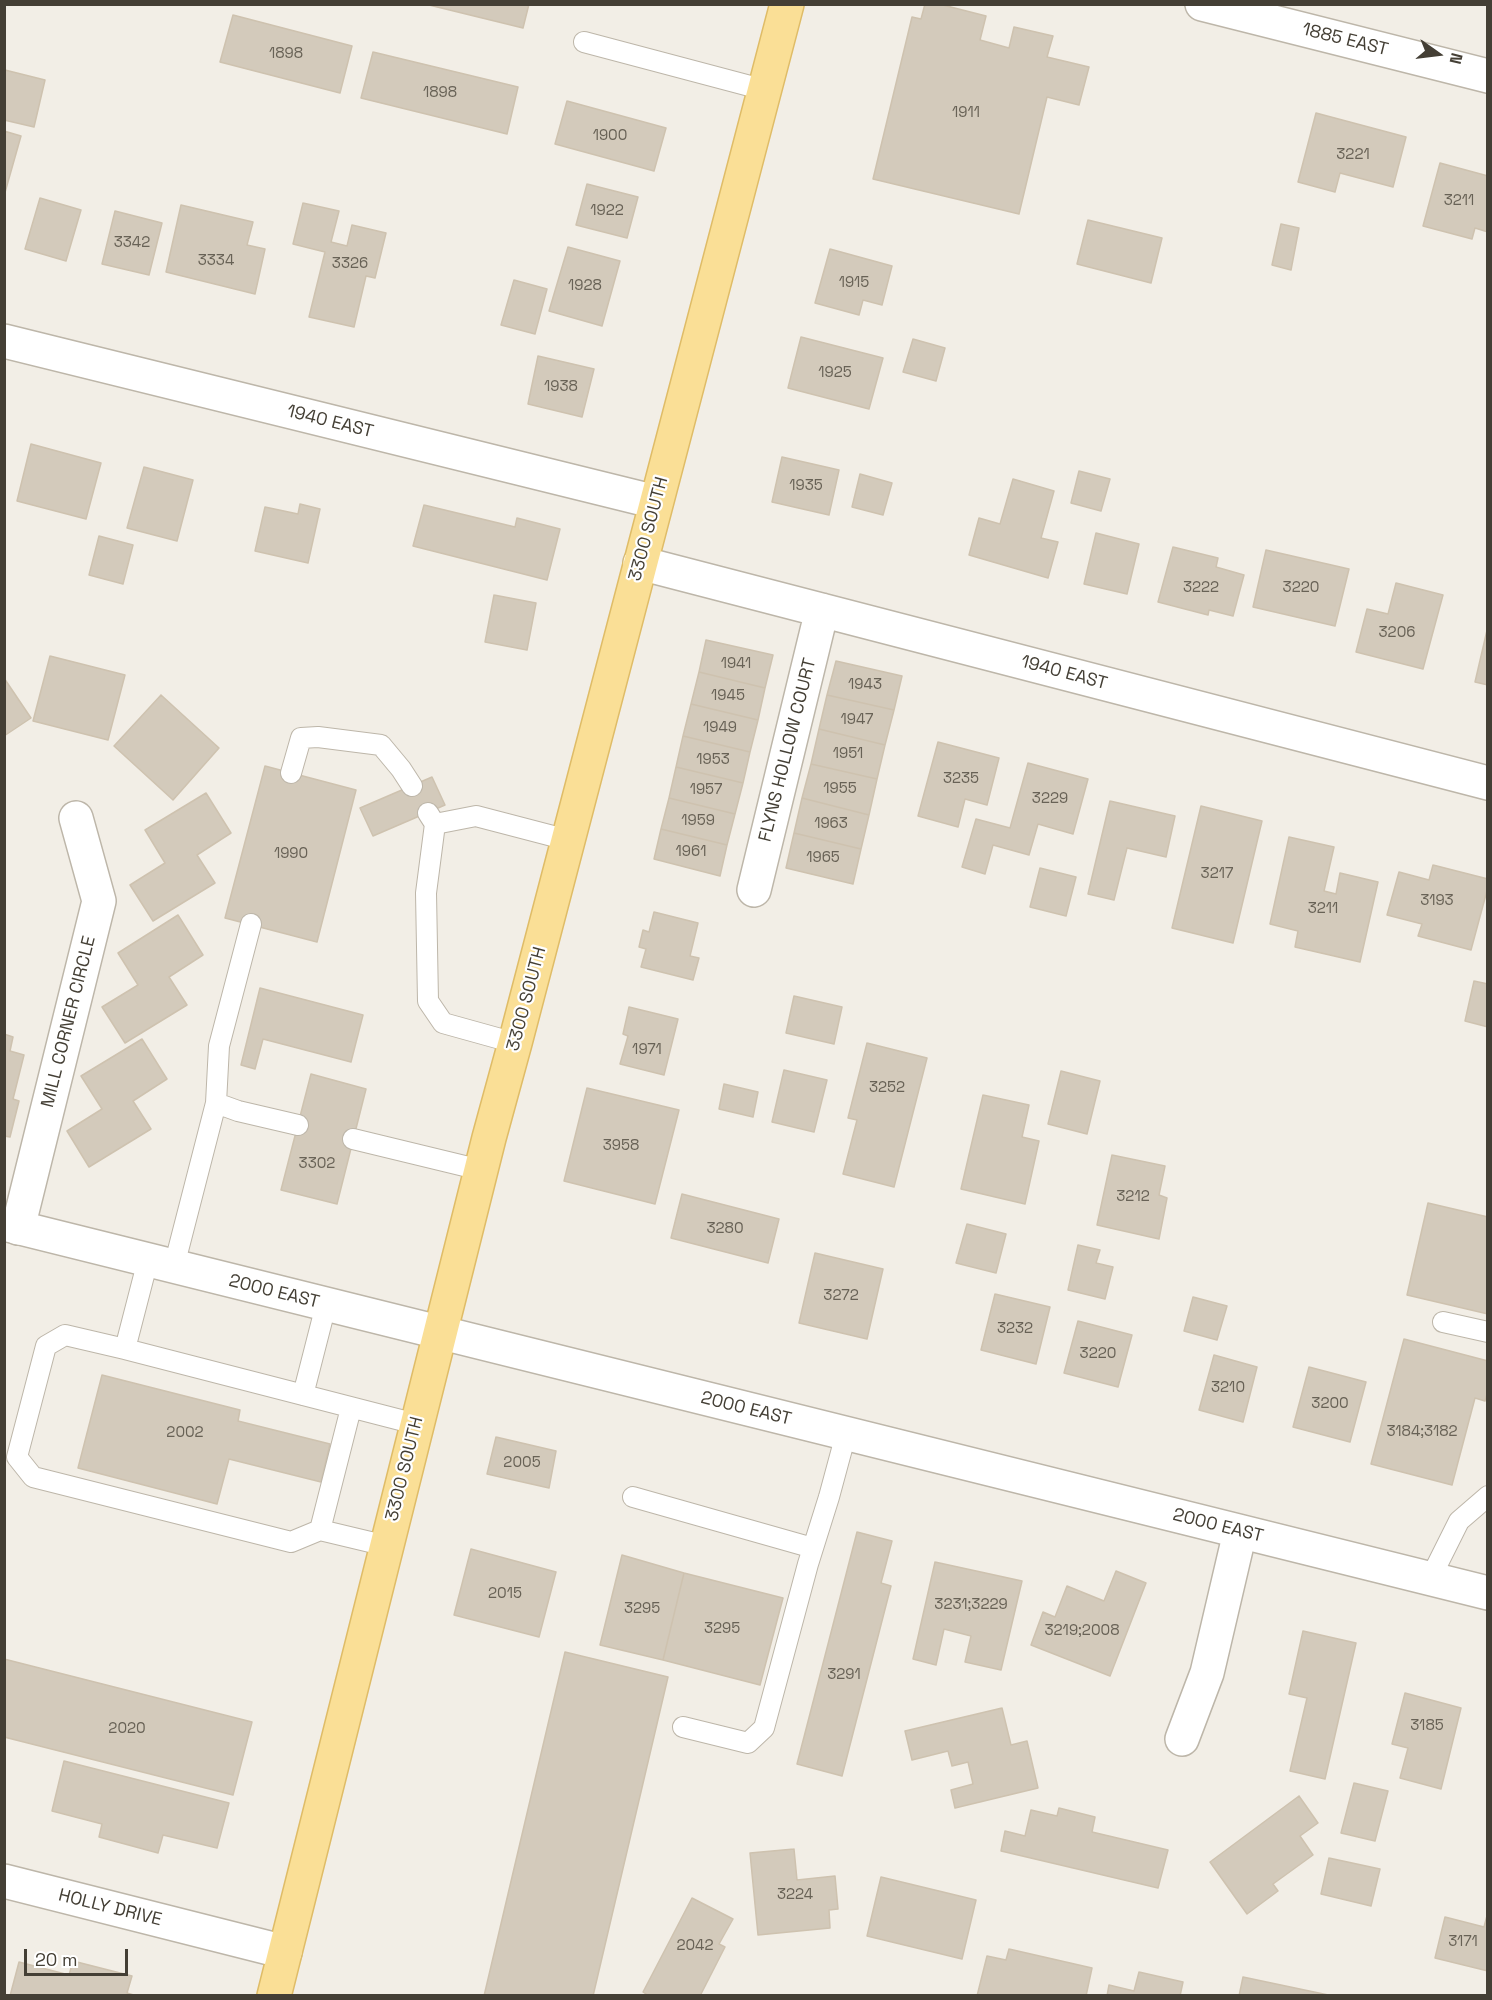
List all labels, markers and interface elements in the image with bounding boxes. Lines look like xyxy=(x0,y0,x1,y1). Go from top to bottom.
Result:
street label: 1885 EAST xyxy=(1300,19,1390,61)
north arrow xyxy=(1408,24,1468,84)
house number: 1898 xyxy=(269,45,303,63)
text: N xyxy=(1444,51,1467,66)
house number: 1898 xyxy=(423,84,457,102)
house number: 1911 xyxy=(952,104,980,122)
house number: 1900 xyxy=(593,127,627,145)
house number: 3221 xyxy=(1336,146,1370,164)
house number: 3211 xyxy=(1444,192,1474,210)
house number: 1922 xyxy=(590,202,624,220)
house number: 3342 xyxy=(114,234,150,252)
house number: 3334 xyxy=(198,252,234,270)
house number: 3326 xyxy=(332,255,368,273)
house number: 1915 xyxy=(839,274,869,292)
house number: 1928 xyxy=(568,277,602,295)
house number: 1925 xyxy=(818,364,852,382)
house number: 1938 xyxy=(544,378,578,396)
street label: 1940 EAST xyxy=(284,401,376,443)
street label: 3300 SOUTH xyxy=(625,475,673,583)
house number: 1935 xyxy=(789,477,823,495)
house number: 3222 xyxy=(1183,579,1219,597)
house number: 3220 xyxy=(1283,579,1319,597)
house number: 3206 xyxy=(1379,624,1415,642)
street label: 1940 EAST xyxy=(1018,651,1110,695)
house number: 1941 xyxy=(721,655,751,673)
street label: FLYNS HOLLOW COURT xyxy=(755,656,821,844)
house number: 1943 xyxy=(848,676,882,694)
house number: 1945 xyxy=(711,687,745,705)
house number: 1947 xyxy=(841,711,873,729)
house number: 1949 xyxy=(703,719,737,737)
house number: 1951 xyxy=(833,745,863,763)
house number: 1953 xyxy=(696,751,730,769)
house number: 3235 xyxy=(943,770,979,788)
house number: 1955 xyxy=(823,780,857,798)
house number: 1957 xyxy=(690,781,722,799)
house number: 3229 xyxy=(1032,790,1068,808)
house number: 1959 xyxy=(681,812,715,830)
house number: 1963 xyxy=(814,815,848,833)
house number: 1961 xyxy=(676,843,706,861)
house number: 1990 xyxy=(274,845,308,863)
house number: 1965 xyxy=(806,849,840,867)
house number: 3217 xyxy=(1201,865,1233,883)
house number: 3193 xyxy=(1420,892,1454,910)
house number: 3211 xyxy=(1308,900,1338,918)
street label: MILL CORNER CIRCLE xyxy=(37,934,101,1110)
street label: 3300 SOUTH xyxy=(503,945,551,1053)
house number: 1971 xyxy=(632,1041,662,1059)
house number: 3252 xyxy=(869,1079,905,1097)
house number: 3958 xyxy=(603,1137,639,1155)
house number: 3302 xyxy=(299,1155,335,1173)
house number: 3212 xyxy=(1116,1188,1150,1206)
house number: 3280 xyxy=(706,1220,744,1238)
street label: 2000 EAST xyxy=(226,1270,322,1314)
house number: 3272 xyxy=(823,1287,859,1305)
house number: 3232 xyxy=(997,1320,1033,1338)
house number: 3220 xyxy=(1080,1345,1116,1363)
house number: 3210 xyxy=(1211,1379,1245,1397)
street label: 2000 EAST xyxy=(698,1387,794,1431)
house number: 3200 xyxy=(1311,1395,1349,1413)
street label: 3300 SOUTH xyxy=(382,1415,428,1523)
house number: 3184;3182 xyxy=(1386,1423,1458,1441)
house number: 2002 xyxy=(166,1424,204,1442)
house number: 2005 xyxy=(503,1454,541,1472)
street label: 2000 EAST xyxy=(1170,1504,1266,1548)
house number: 2015 xyxy=(488,1585,522,1603)
house number: 3231;3229 xyxy=(934,1596,1008,1614)
house number: 3295 xyxy=(624,1600,660,1618)
house number: 3295 xyxy=(704,1620,740,1638)
house number: 3219;2008 xyxy=(1045,1622,1119,1640)
house number: 3291 xyxy=(827,1666,861,1684)
house number: 3185 xyxy=(1410,1717,1444,1735)
house number: 2020 xyxy=(108,1720,146,1738)
street label: HOLLY DRIVE xyxy=(56,1885,164,1931)
house number: 3224 xyxy=(777,1886,813,1904)
house number: 3171 xyxy=(1448,1933,1478,1951)
scale bar xyxy=(27,1937,130,1975)
house number: 2042 xyxy=(676,1937,714,1955)
text: 20 m xyxy=(35,1948,78,1971)

